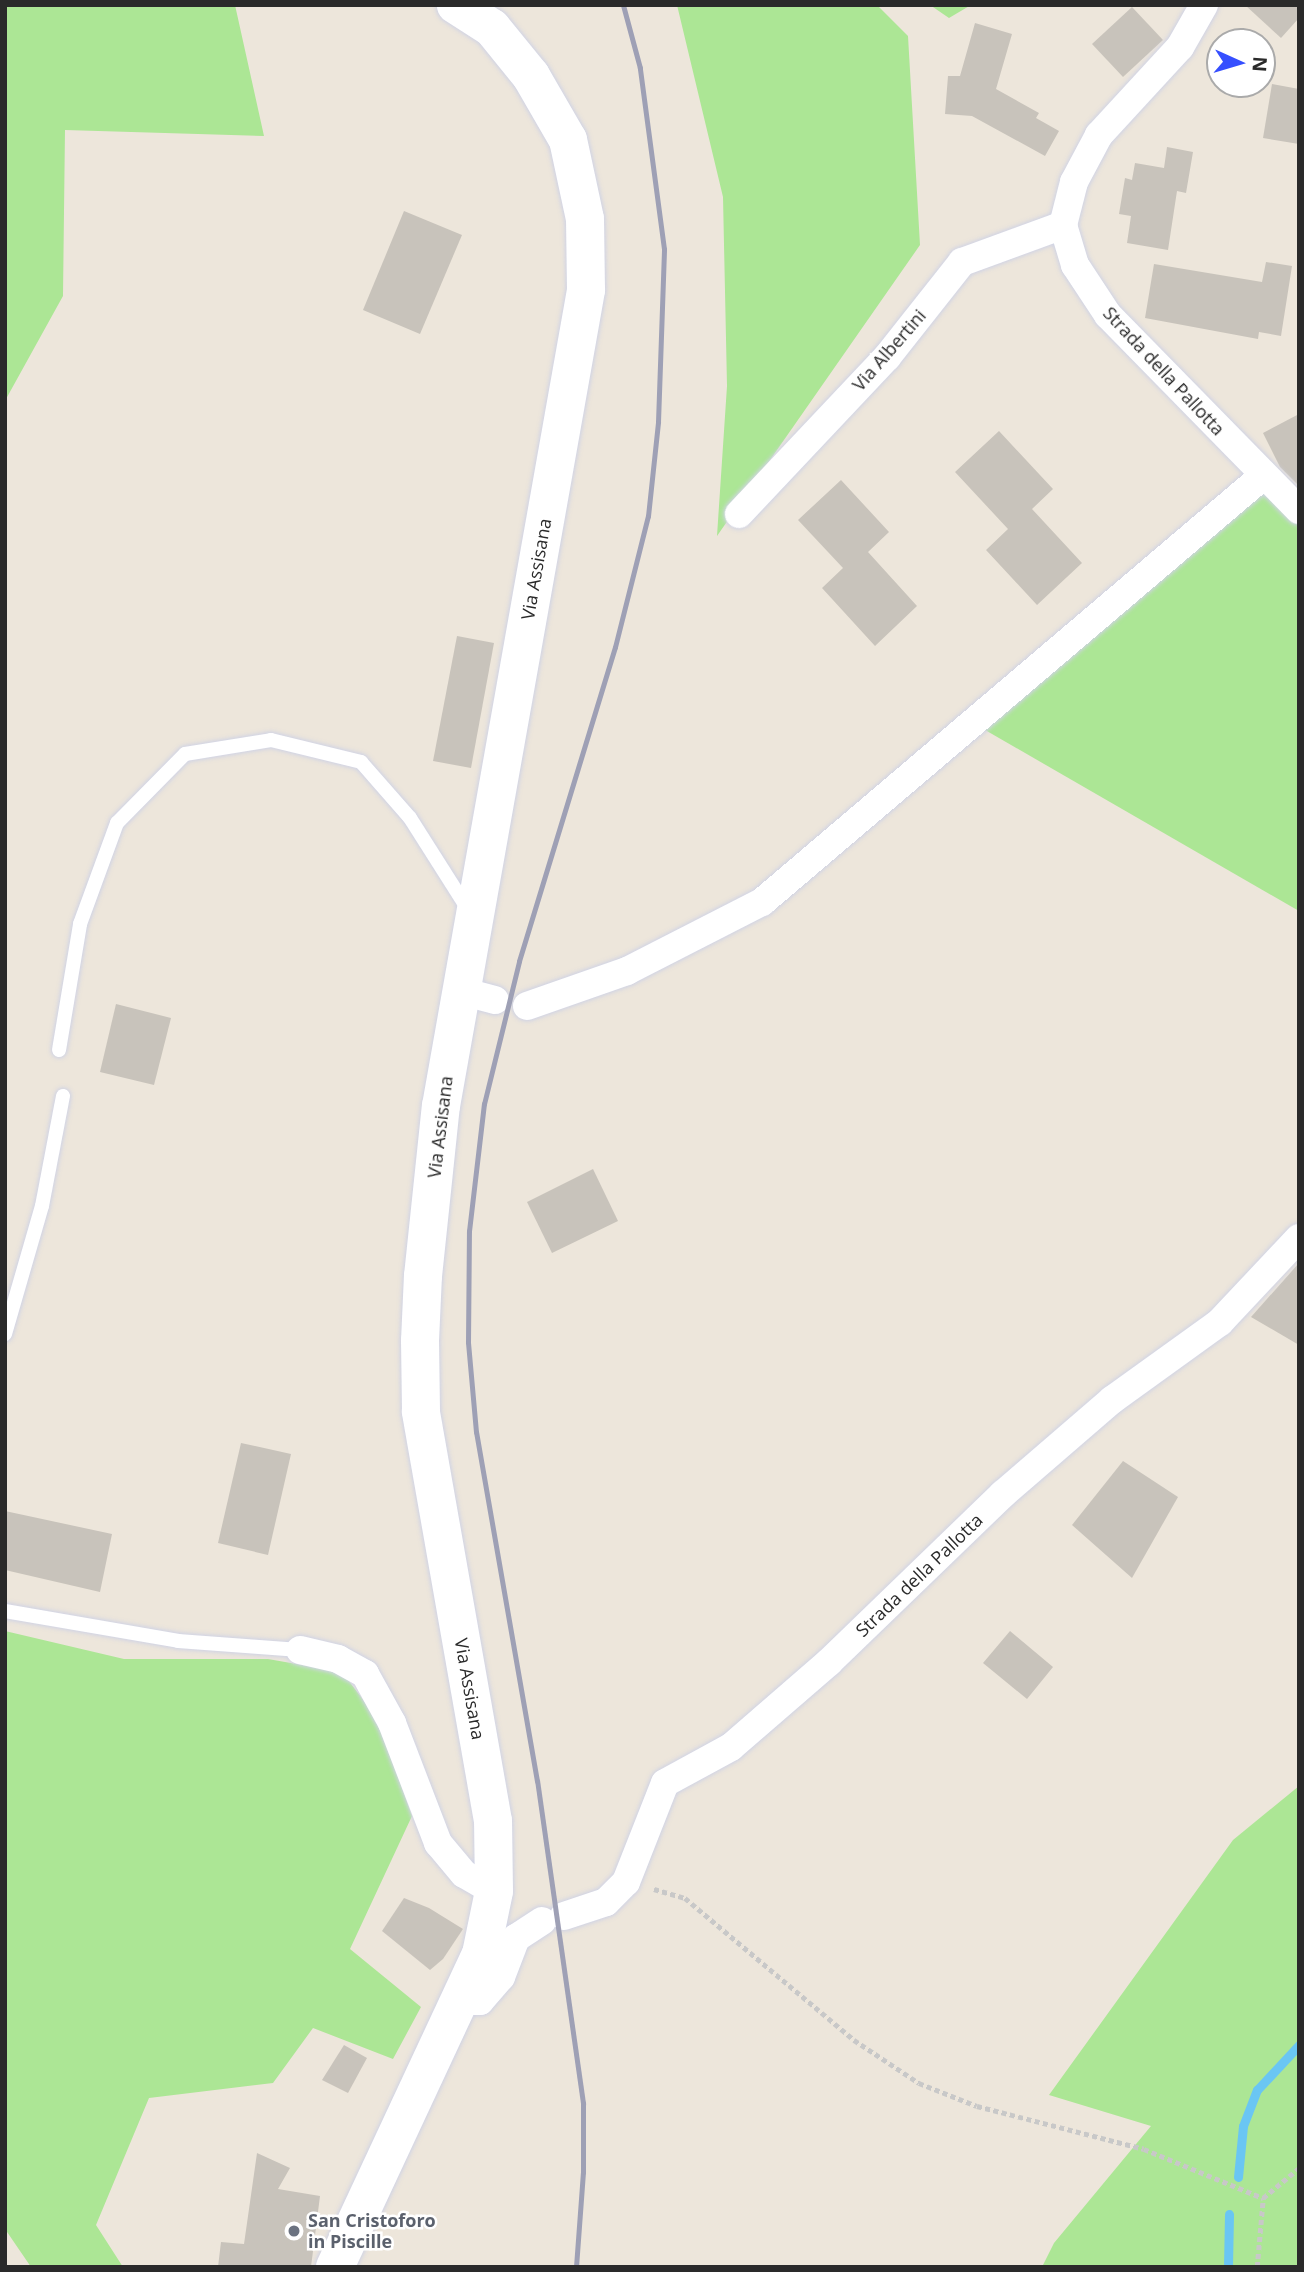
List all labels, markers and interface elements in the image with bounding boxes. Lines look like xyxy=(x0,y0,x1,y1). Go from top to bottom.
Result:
north arrow xyxy=(1206,28,1276,98)
text: N xyxy=(1246,56,1273,73)
street label: Strada della Pallotta xyxy=(1099,302,1229,440)
street label: Via Albertini xyxy=(848,305,930,395)
street label: Via Assisana xyxy=(516,517,556,621)
street label: Via Assisana xyxy=(423,1075,457,1179)
street label: Strada della Pallotta xyxy=(851,1509,987,1641)
street label: Via Assisana xyxy=(450,1637,490,1741)
place label: San Cristoforo in Piscille xyxy=(308,2210,436,2252)
marker: San Cristoforo in Piscille xyxy=(286,2223,302,2239)

